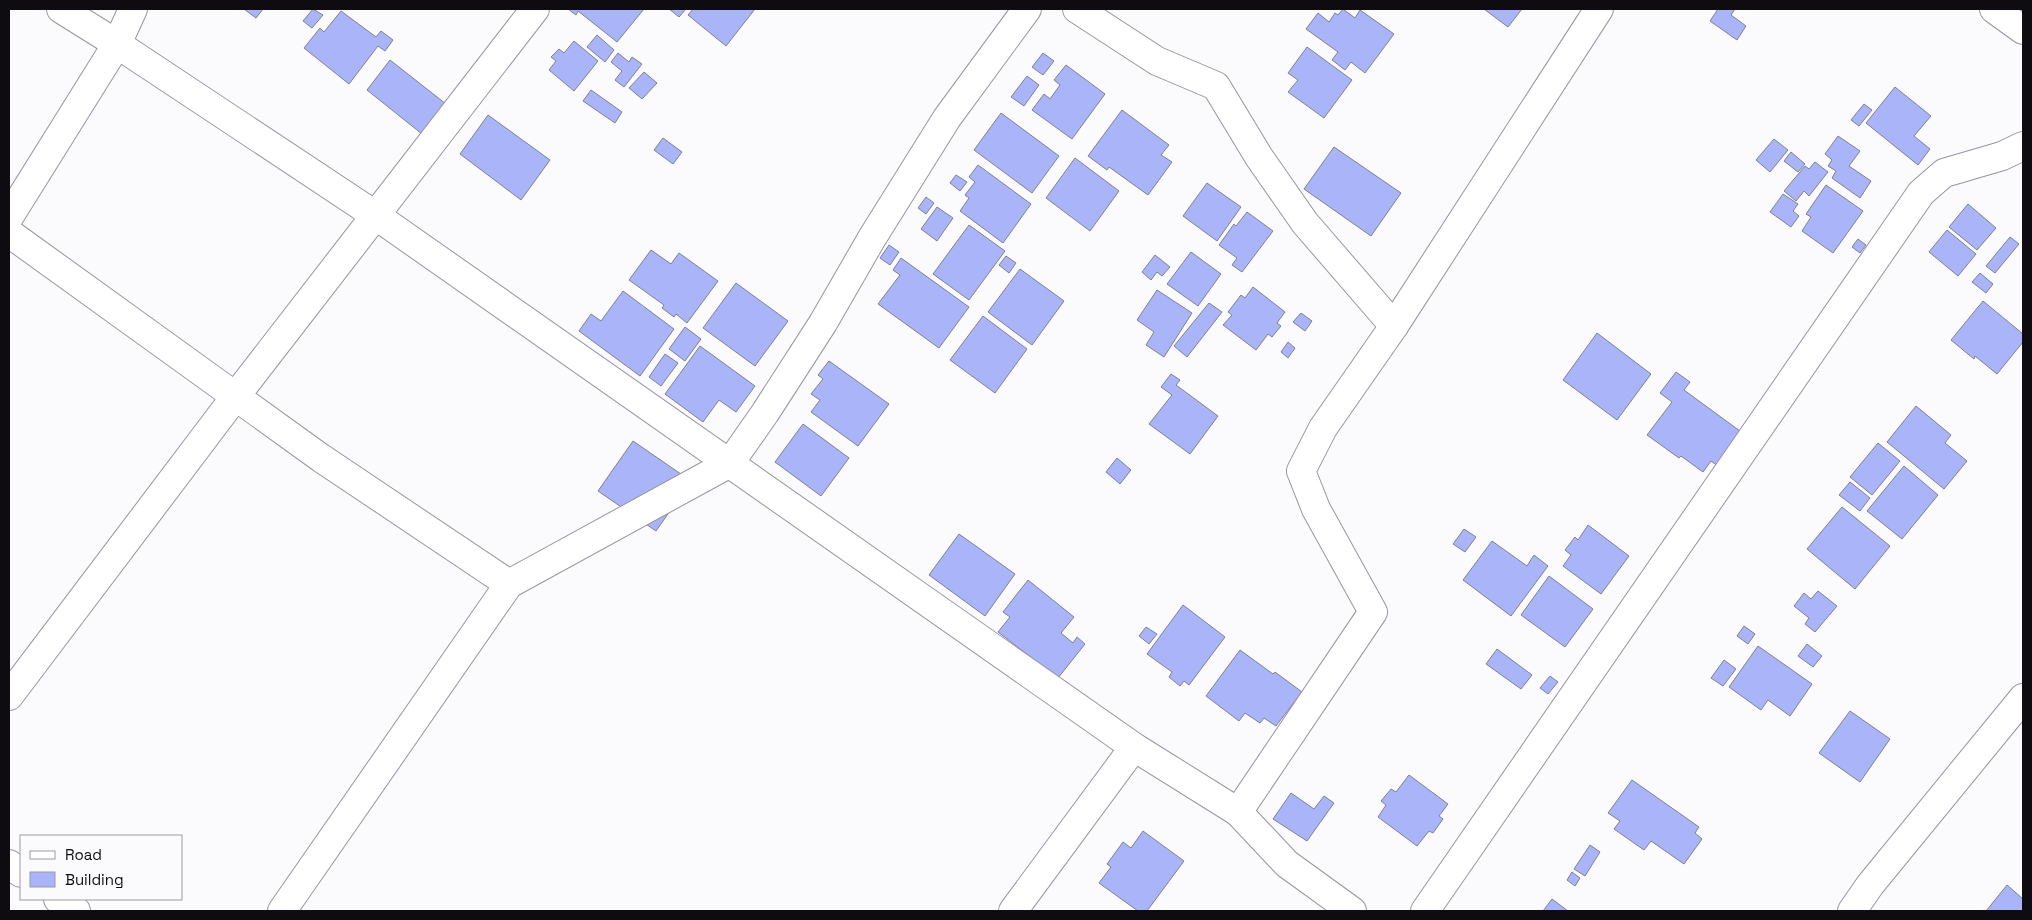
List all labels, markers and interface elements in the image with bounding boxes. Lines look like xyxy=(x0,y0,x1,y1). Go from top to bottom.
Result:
legend xyxy=(20,835,182,900)
text: Road xyxy=(65,845,102,864)
text: Building xyxy=(65,870,124,889)

